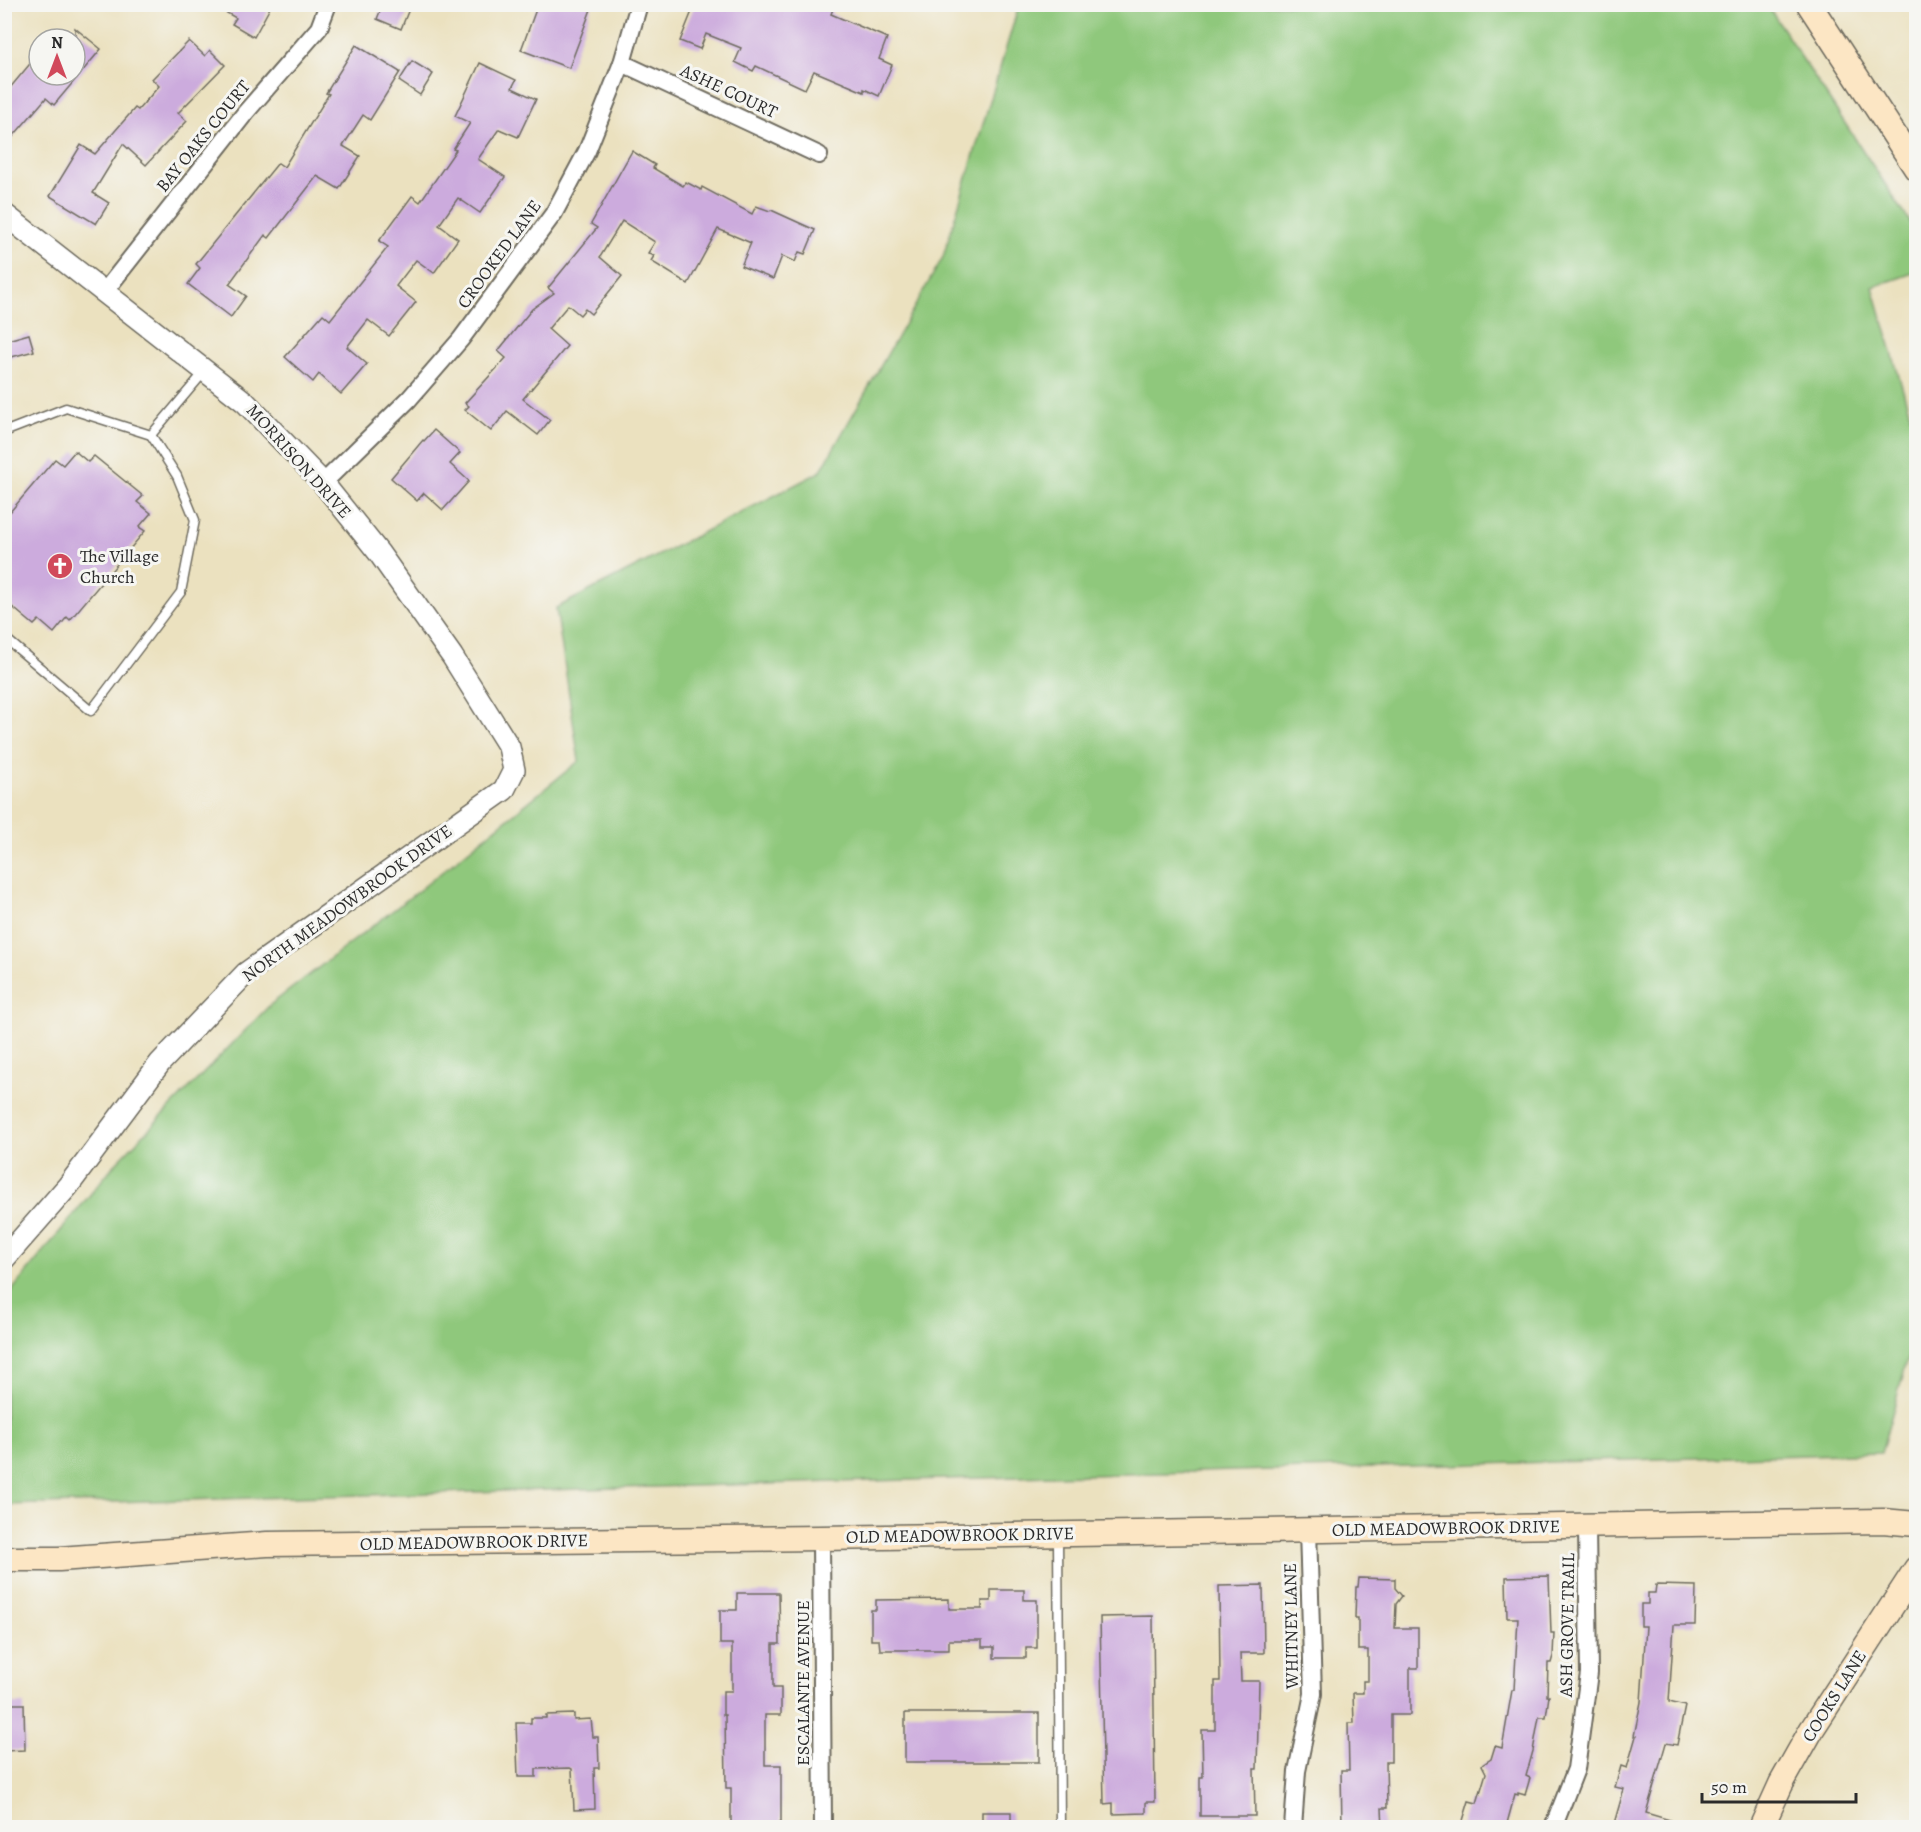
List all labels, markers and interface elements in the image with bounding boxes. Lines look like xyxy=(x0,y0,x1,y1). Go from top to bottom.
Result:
north arrow xyxy=(27,27,87,87)
text: N xyxy=(51,32,63,54)
street label: ASHE COURT xyxy=(676,58,782,124)
street label: BAY OAKS COURT xyxy=(150,75,256,197)
street label: CROOKED LANE xyxy=(451,195,547,313)
street label: MORRISON DRIVE xyxy=(241,399,357,523)
place label: The Village Church xyxy=(80,544,159,589)
church icon: The Village Church xyxy=(45,551,75,581)
street label: NORTH MEADOWBROOK DRIVE xyxy=(237,819,457,987)
street label: OLD MEADOWBROOK DRIVE xyxy=(1332,1514,1560,1542)
street label: OLD MEADOWBROOK DRIVE xyxy=(846,1521,1074,1549)
street label: OLD MEADOWBROOK DRIVE xyxy=(360,1528,588,1556)
street label: ASH GROVE TRAIL xyxy=(1554,1552,1580,1698)
street label: WHITNEY LANE xyxy=(1278,1563,1304,1690)
street label: ESCALANTE AVENUE xyxy=(791,1600,815,1766)
street label: COOKS LANE xyxy=(1796,1646,1872,1746)
scale bar xyxy=(1702,1766,1856,1804)
text: 50 m xyxy=(1711,1775,1747,1799)

